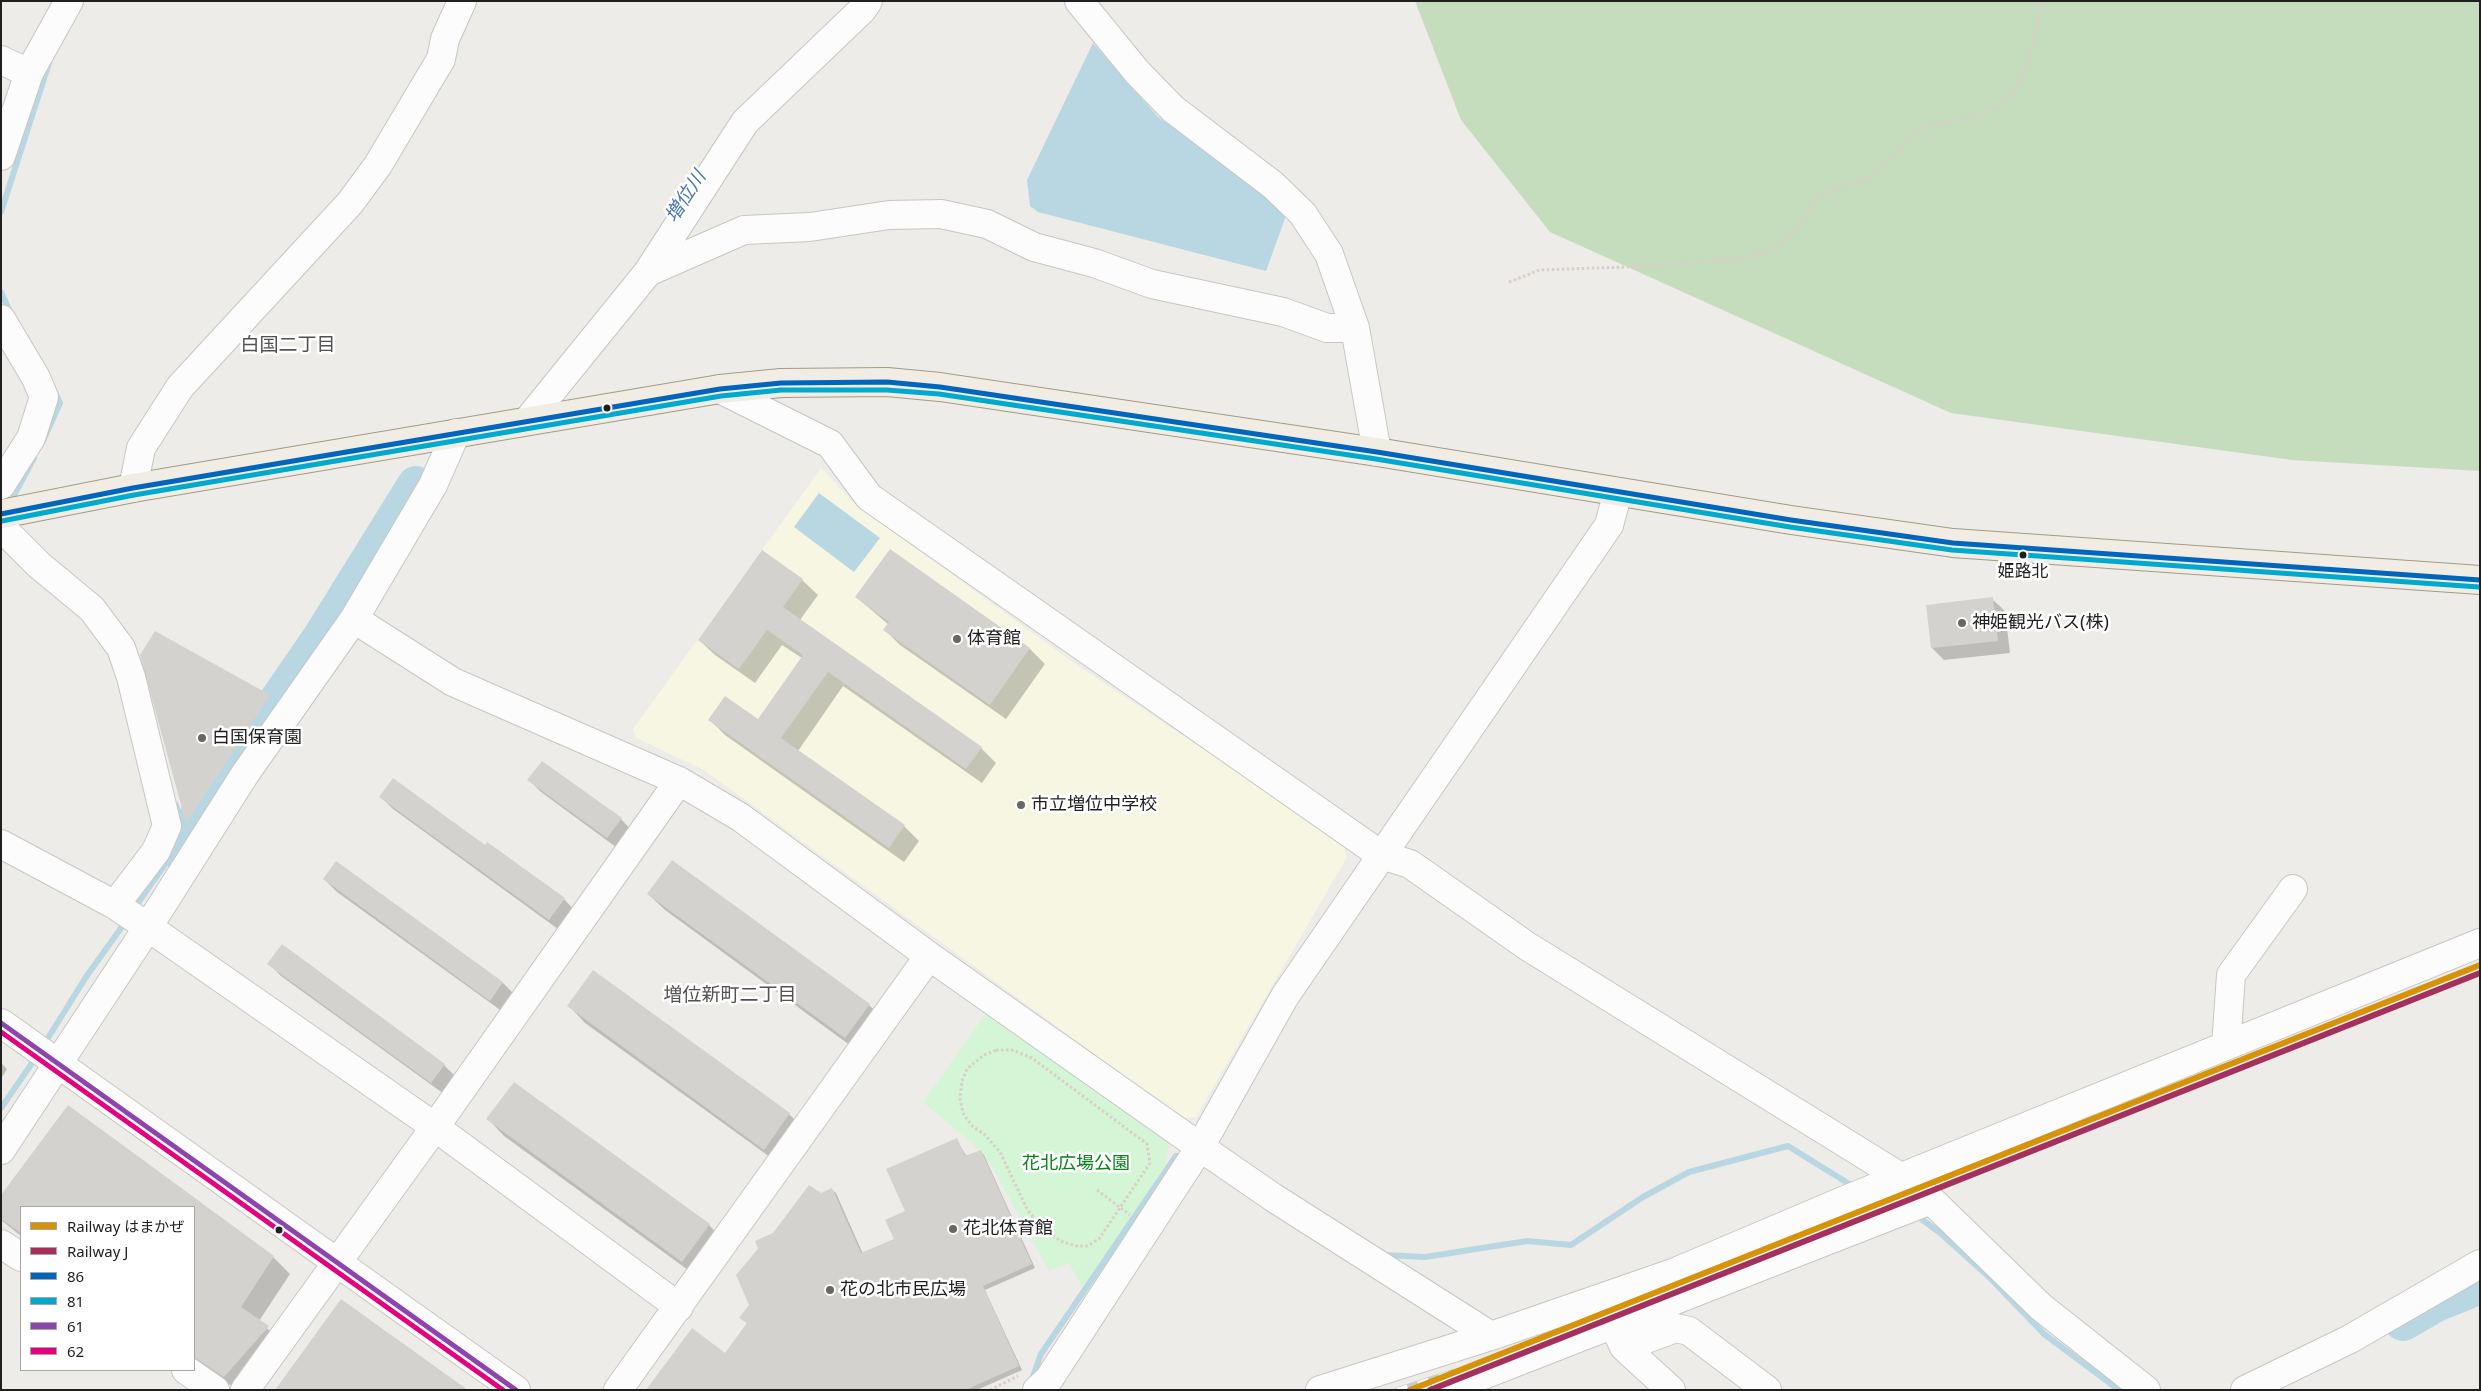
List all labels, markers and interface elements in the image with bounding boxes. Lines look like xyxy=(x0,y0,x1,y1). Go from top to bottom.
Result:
water label: 増位川 xyxy=(661,167,711,227)
district label: 白国二丁目 xyxy=(241,335,335,357)
unlabelled marker xyxy=(602,403,612,413)
marker: 姫路北 xyxy=(2018,550,2028,560)
place label: 姫路北 xyxy=(1998,562,2048,582)
place label: 神姫観光バス(株) xyxy=(1972,612,2109,634)
marker: 神姫観光バス(株) xyxy=(1956,617,1968,629)
place label: 体育館 xyxy=(967,628,1021,650)
marker: 体育館 xyxy=(951,633,963,645)
place label: 白国保育園 xyxy=(212,727,302,749)
marker: 白国保育園 xyxy=(196,732,208,744)
place label: 市立増位中学校 xyxy=(1031,794,1157,816)
marker: 市立増位中学校 xyxy=(1015,799,1027,811)
district label: 増位新町二丁目 xyxy=(664,985,796,1007)
park label: 花北広場公園 xyxy=(1022,1153,1130,1175)
legend xyxy=(20,1206,195,1371)
text: Railway はまかぜ xyxy=(67,1216,184,1236)
place label: 花北体育館 xyxy=(963,1218,1053,1240)
marker: 花北体育館 xyxy=(947,1223,959,1235)
unlabelled marker xyxy=(274,1225,284,1235)
text: Railway J xyxy=(67,1241,128,1261)
text: 86 xyxy=(67,1266,84,1286)
place label: 花の北市民広場 xyxy=(840,1279,966,1301)
marker: 花の北市民広場 xyxy=(824,1284,836,1296)
text: 81 xyxy=(67,1291,84,1311)
text: 61 xyxy=(67,1316,84,1336)
text: 62 xyxy=(67,1341,84,1361)

